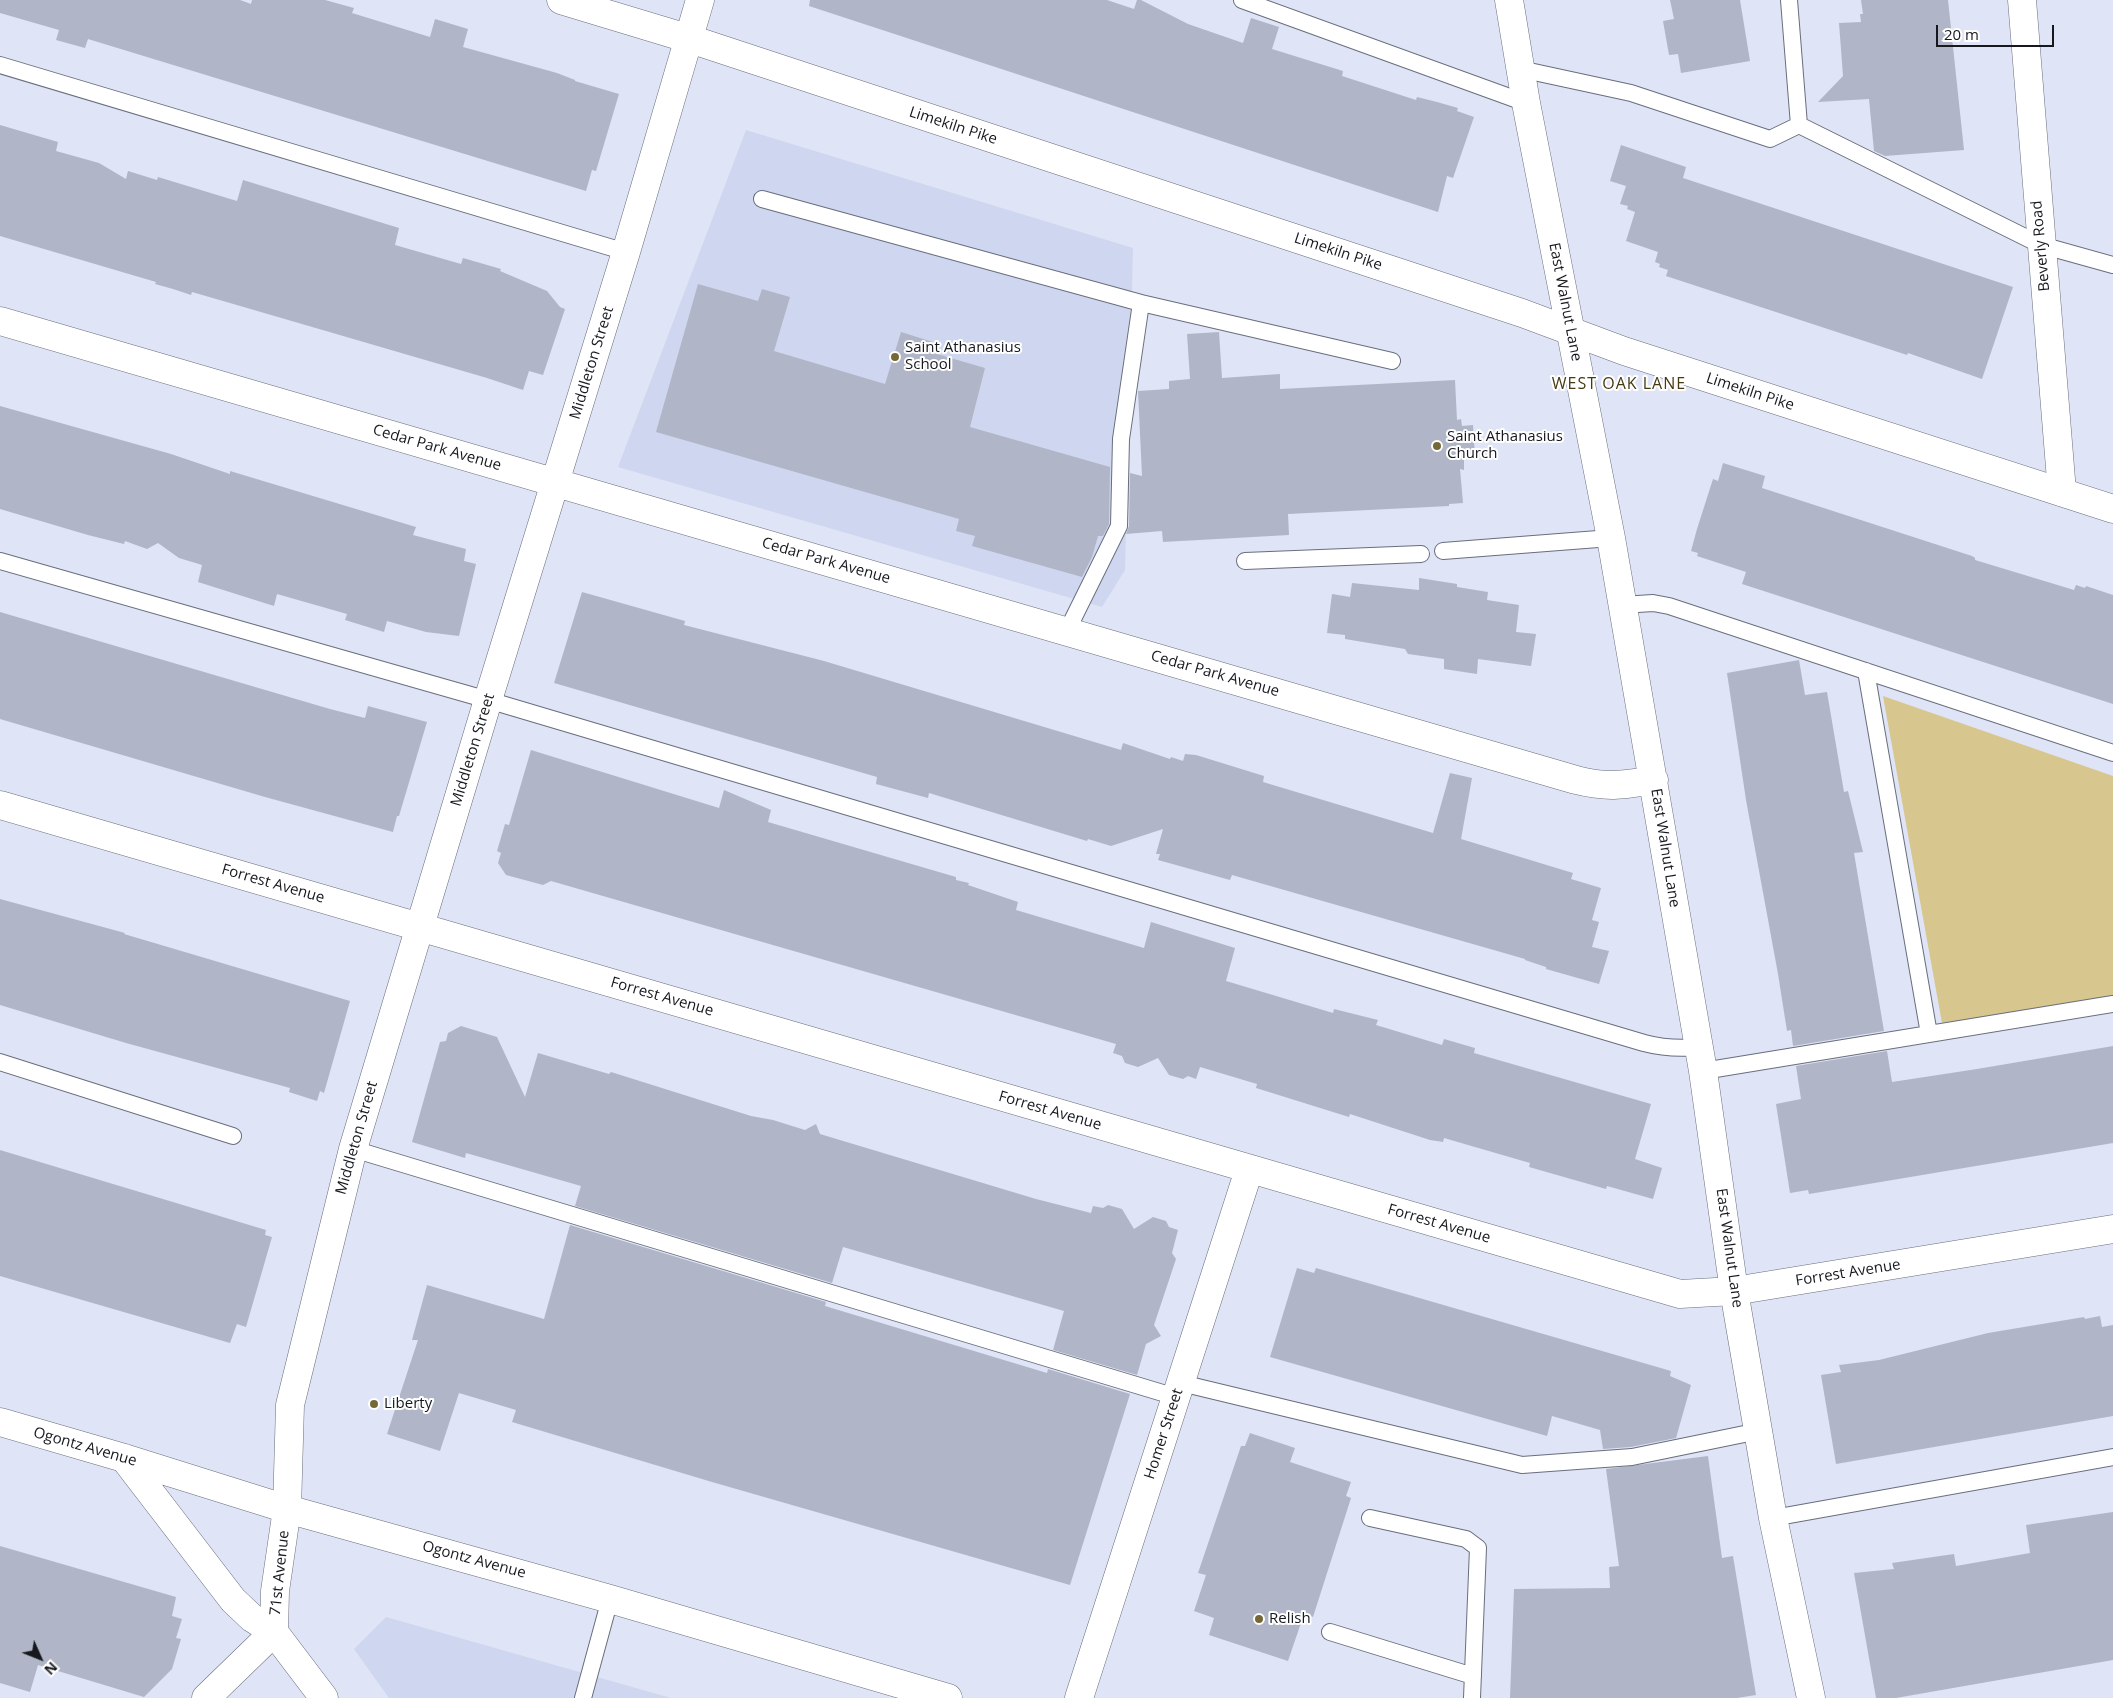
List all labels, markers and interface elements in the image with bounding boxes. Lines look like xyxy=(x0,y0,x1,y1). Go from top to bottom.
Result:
scale bar xyxy=(1938,15,2056,47)
text: 20 m xyxy=(1944,24,1979,44)
street label: Limekiln Pike xyxy=(907,103,999,149)
street label: Beverly Road xyxy=(2028,200,2054,292)
street label: Limekiln Pike xyxy=(1292,229,1384,275)
street label: East Walnut Lane xyxy=(1545,241,1585,363)
street label: Middleton Street xyxy=(566,304,618,422)
place label: Saint Athanasius School xyxy=(905,339,1021,374)
marker: Saint Athanasius School xyxy=(889,351,901,363)
street label: Limekiln Pike xyxy=(1704,369,1796,415)
district label: WEST OAK LANE xyxy=(1550,374,1688,394)
street label: Cedar Park Avenue xyxy=(371,421,503,475)
place label: Saint Athanasius Church xyxy=(1447,428,1563,463)
marker: Saint Athanasius Church xyxy=(1431,440,1443,452)
street label: Cedar Park Avenue xyxy=(760,534,892,588)
street label: Cedar Park Avenue xyxy=(1149,647,1281,701)
street label: Middleton Street xyxy=(447,691,499,809)
street label: East Walnut Lane xyxy=(1647,787,1683,909)
street label: Forrest Avenue xyxy=(220,861,326,907)
street label: Forrest Avenue xyxy=(609,974,715,1020)
street label: Middleton Street xyxy=(332,1079,382,1197)
street label: Forrest Avenue xyxy=(997,1088,1103,1134)
street label: East Walnut Lane xyxy=(1712,1187,1746,1309)
street label: Forrest Avenue xyxy=(1386,1201,1492,1247)
street label: Forrest Avenue xyxy=(1794,1256,1902,1290)
street label: Homer Street xyxy=(1141,1386,1187,1482)
place label: Liberty xyxy=(384,1395,432,1413)
marker: Liberty xyxy=(368,1398,380,1410)
street label: Ogontz Avenue xyxy=(31,1424,139,1470)
street label: 71st Avenue xyxy=(267,1529,293,1617)
street label: Ogontz Avenue xyxy=(420,1538,528,1582)
place label: Relish xyxy=(1269,1610,1311,1628)
marker: Relish xyxy=(1253,1613,1265,1625)
north arrow xyxy=(15,1633,65,1683)
text: N xyxy=(40,1658,62,1679)

